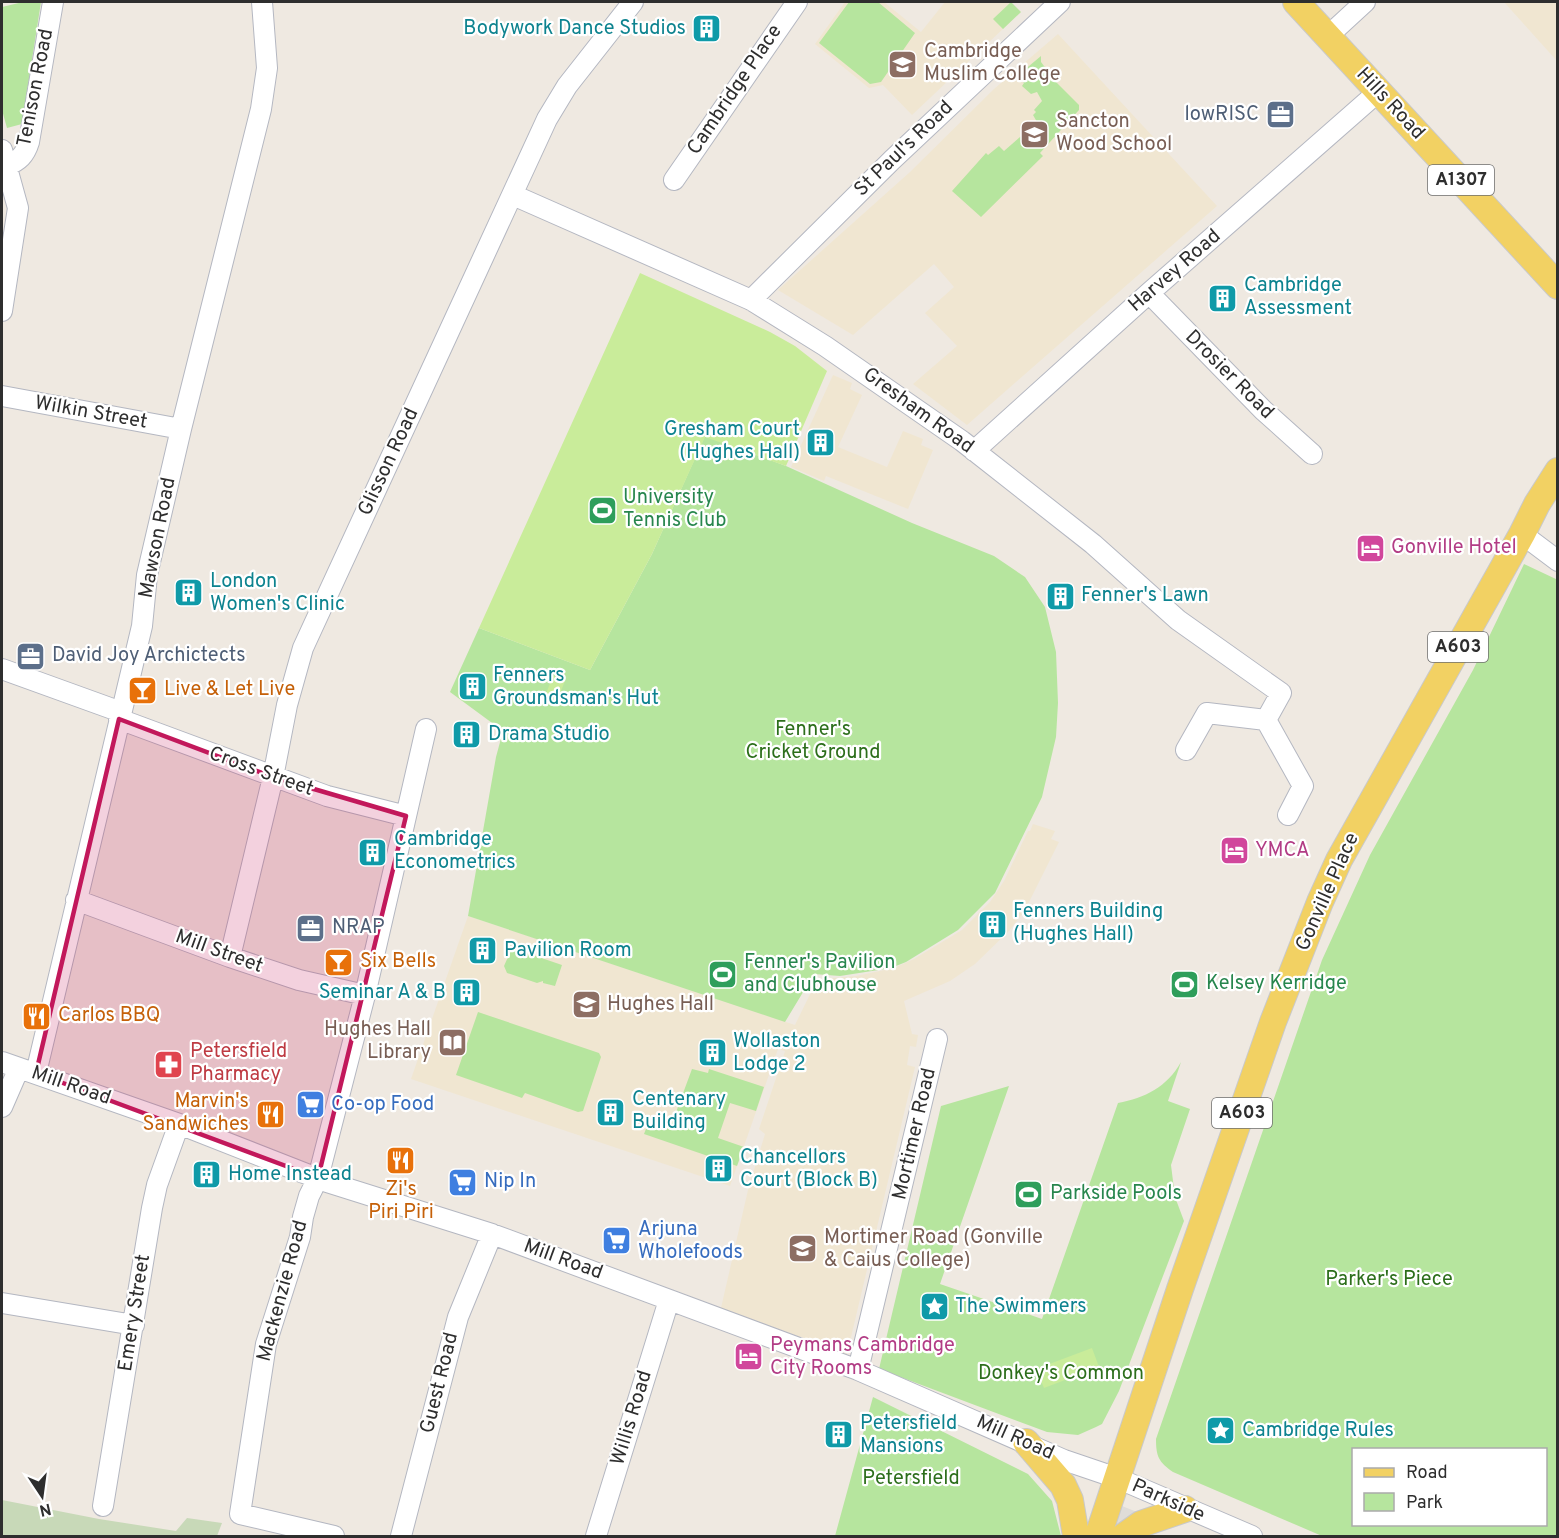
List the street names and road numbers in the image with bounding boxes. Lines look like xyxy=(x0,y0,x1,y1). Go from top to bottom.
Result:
street label: Cambridge Place xyxy=(682,20,788,160)
street label: Tenison Road xyxy=(12,27,60,149)
street label: Hills Road xyxy=(1350,62,1430,146)
street label: St Paul's Road xyxy=(849,95,959,203)
road number: A1307 xyxy=(1428,165,1494,195)
street label: Harvey Road xyxy=(1123,224,1227,318)
street label: Drosier Road xyxy=(1179,325,1279,425)
street label: Gresham Road xyxy=(857,362,979,460)
street label: Wilkin Street xyxy=(33,390,149,436)
street label: Glisson Road xyxy=(353,404,425,520)
street label: Mawson Road xyxy=(134,475,182,601)
road number: A603 xyxy=(1428,632,1488,662)
street label: Cross Street xyxy=(205,741,317,803)
street label: Gonville Place xyxy=(1290,829,1366,955)
street label: Mill Street xyxy=(172,924,266,980)
street label: Mill Road xyxy=(28,1060,114,1112)
street label: Mortimer Road xyxy=(887,1066,943,1202)
road number: A603 xyxy=(1212,1098,1272,1128)
street label: Mackenzie Road xyxy=(252,1217,314,1365)
street label: Mill Road xyxy=(520,1234,606,1286)
street label: Emery Street xyxy=(113,1252,157,1374)
street label: Guest Road xyxy=(415,1330,465,1436)
street label: Willis Road xyxy=(605,1367,659,1469)
street label: Mill Road xyxy=(972,1409,1058,1467)
street label: Parkside xyxy=(1127,1473,1209,1529)

